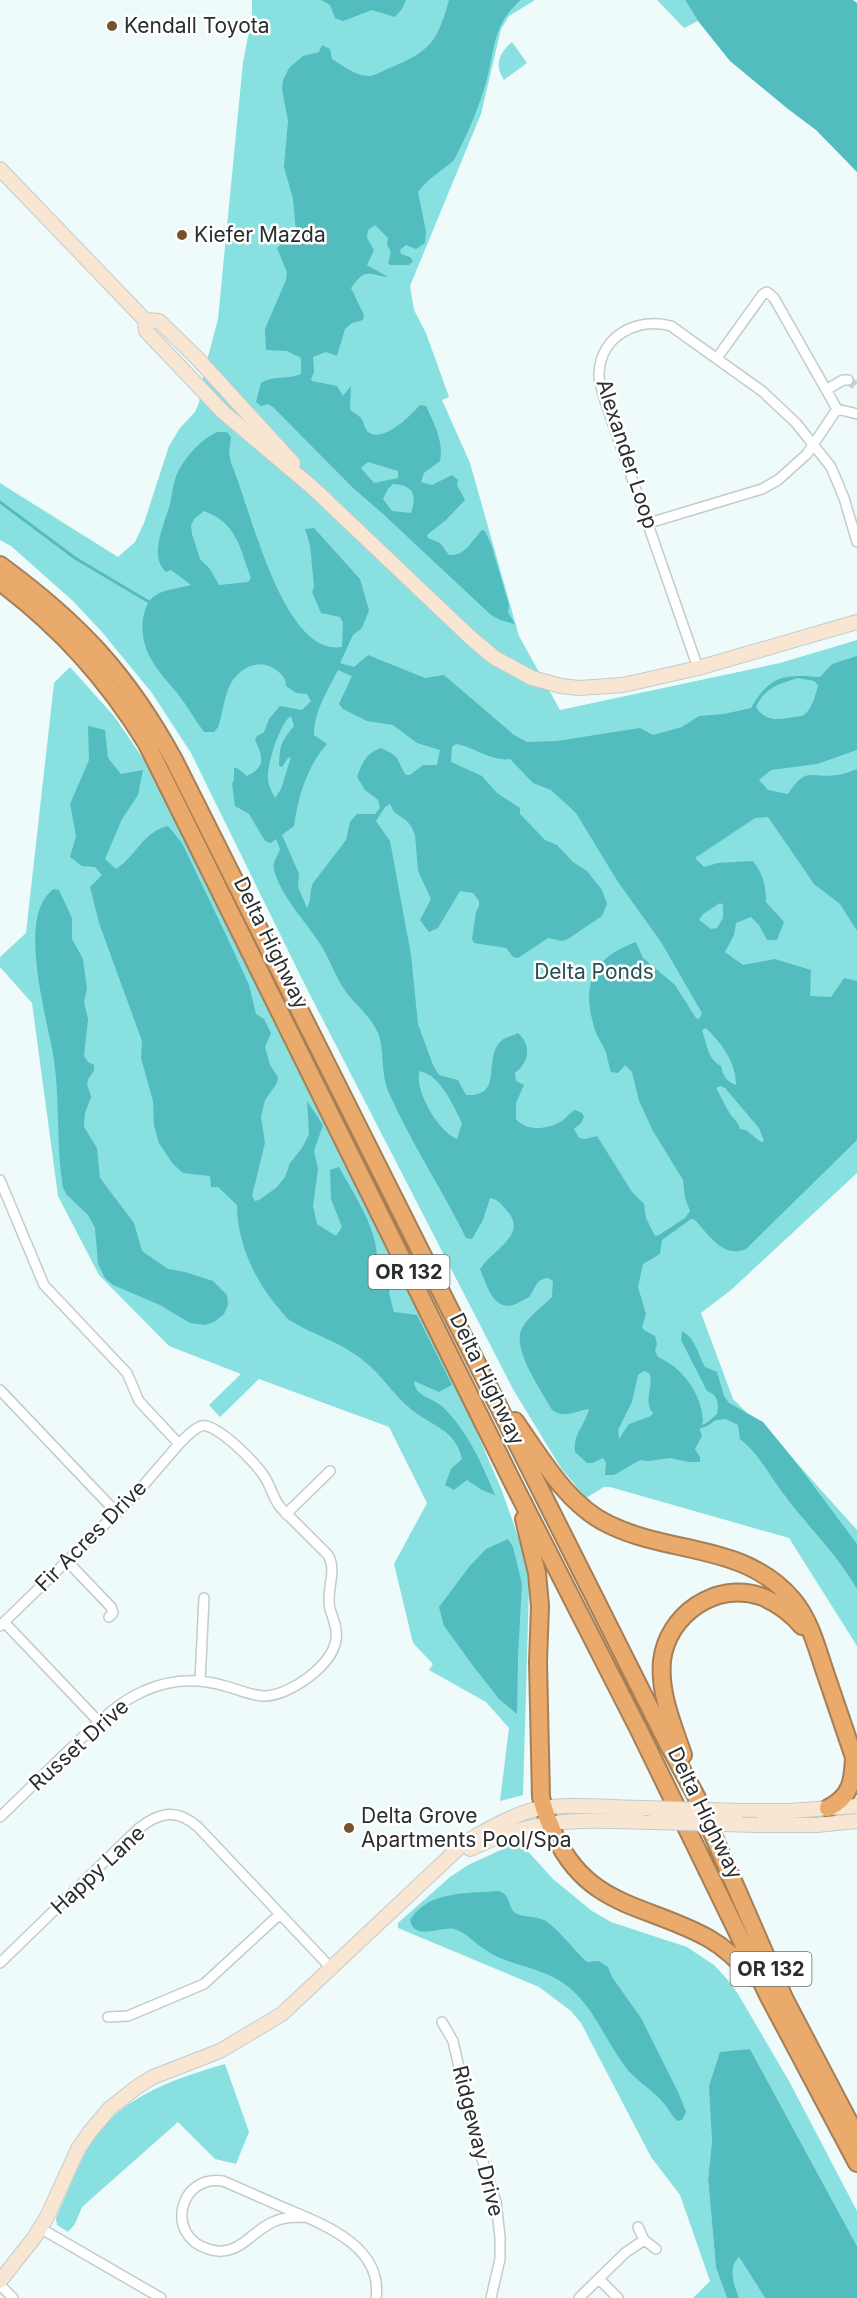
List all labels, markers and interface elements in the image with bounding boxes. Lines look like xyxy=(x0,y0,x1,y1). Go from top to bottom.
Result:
place label: Kendall Toyota xyxy=(124,13,270,38)
marker: Kendall Toyota xyxy=(105,19,119,33)
place label: Kiefer Mazda xyxy=(194,222,326,247)
marker: Kiefer Mazda xyxy=(175,228,189,242)
street label: Alexander Loop xyxy=(592,376,663,532)
street label: Delta Highway xyxy=(229,873,314,1013)
park label: Delta Ponds xyxy=(534,959,654,984)
road number: OR 132 xyxy=(368,1255,450,1289)
street label: Delta Highway xyxy=(445,1309,530,1449)
street label: Fir Acres Drive xyxy=(30,1475,151,1596)
street label: Russet Drive xyxy=(24,1693,134,1796)
street label: Delta Highway xyxy=(663,1743,748,1883)
place label: Delta Grove Apartments Pool/Spa xyxy=(361,1803,572,1852)
street label: Happy Lane xyxy=(46,1820,150,1919)
marker: Delta Grove Apartments Pool/Spa xyxy=(342,1821,356,1835)
road number: OR 132 xyxy=(730,1952,812,1986)
street label: Ridgeway Drive xyxy=(448,2063,509,2219)

